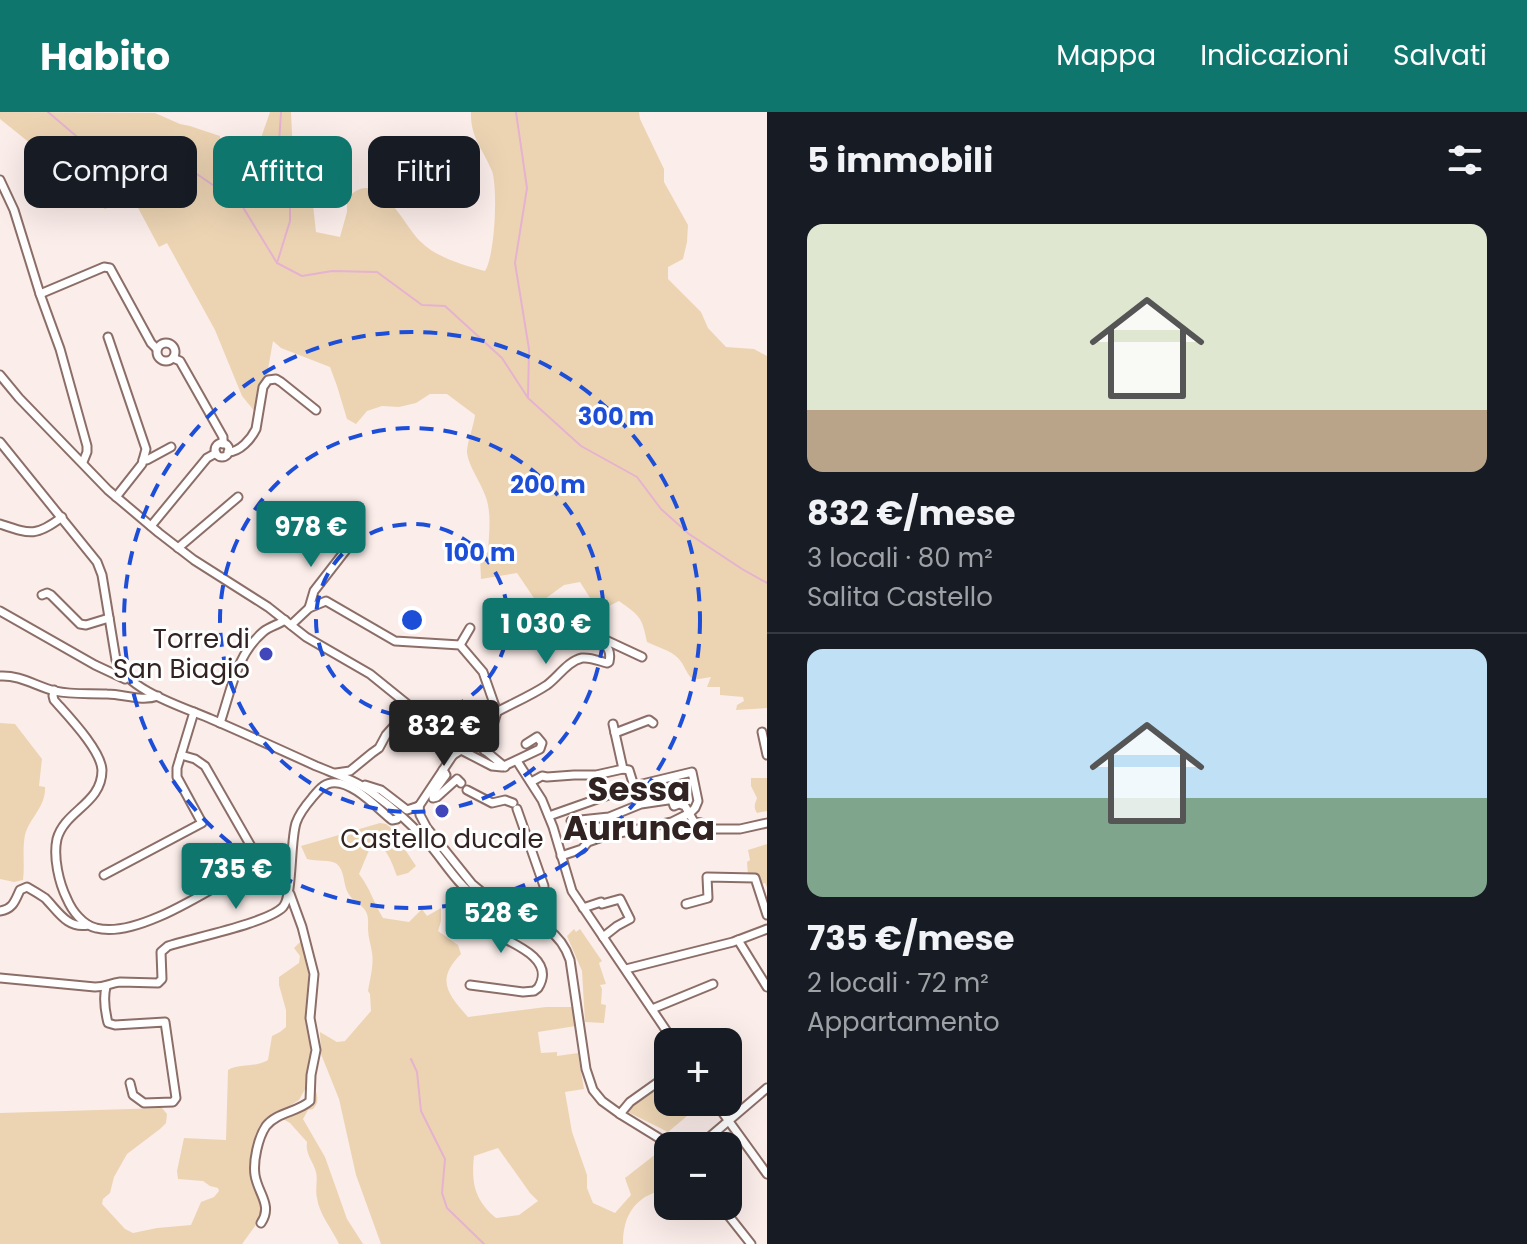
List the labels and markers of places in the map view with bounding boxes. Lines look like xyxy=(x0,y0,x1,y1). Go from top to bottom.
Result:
pin: 978 € xyxy=(255,501,367,569)
pin: 1 030 € xyxy=(472,598,620,666)
centre of rings xyxy=(398,606,426,634)
place label: Torre di San Biagio xyxy=(113,621,250,687)
marker: Torre di San Biagio xyxy=(257,645,275,663)
pin: 832 € xyxy=(388,700,500,768)
marker: Castello ducale xyxy=(433,802,451,820)
place label: Castello ducale xyxy=(340,821,544,857)
pin: 735 € xyxy=(180,843,292,911)
pin: 528 € xyxy=(445,887,557,955)

